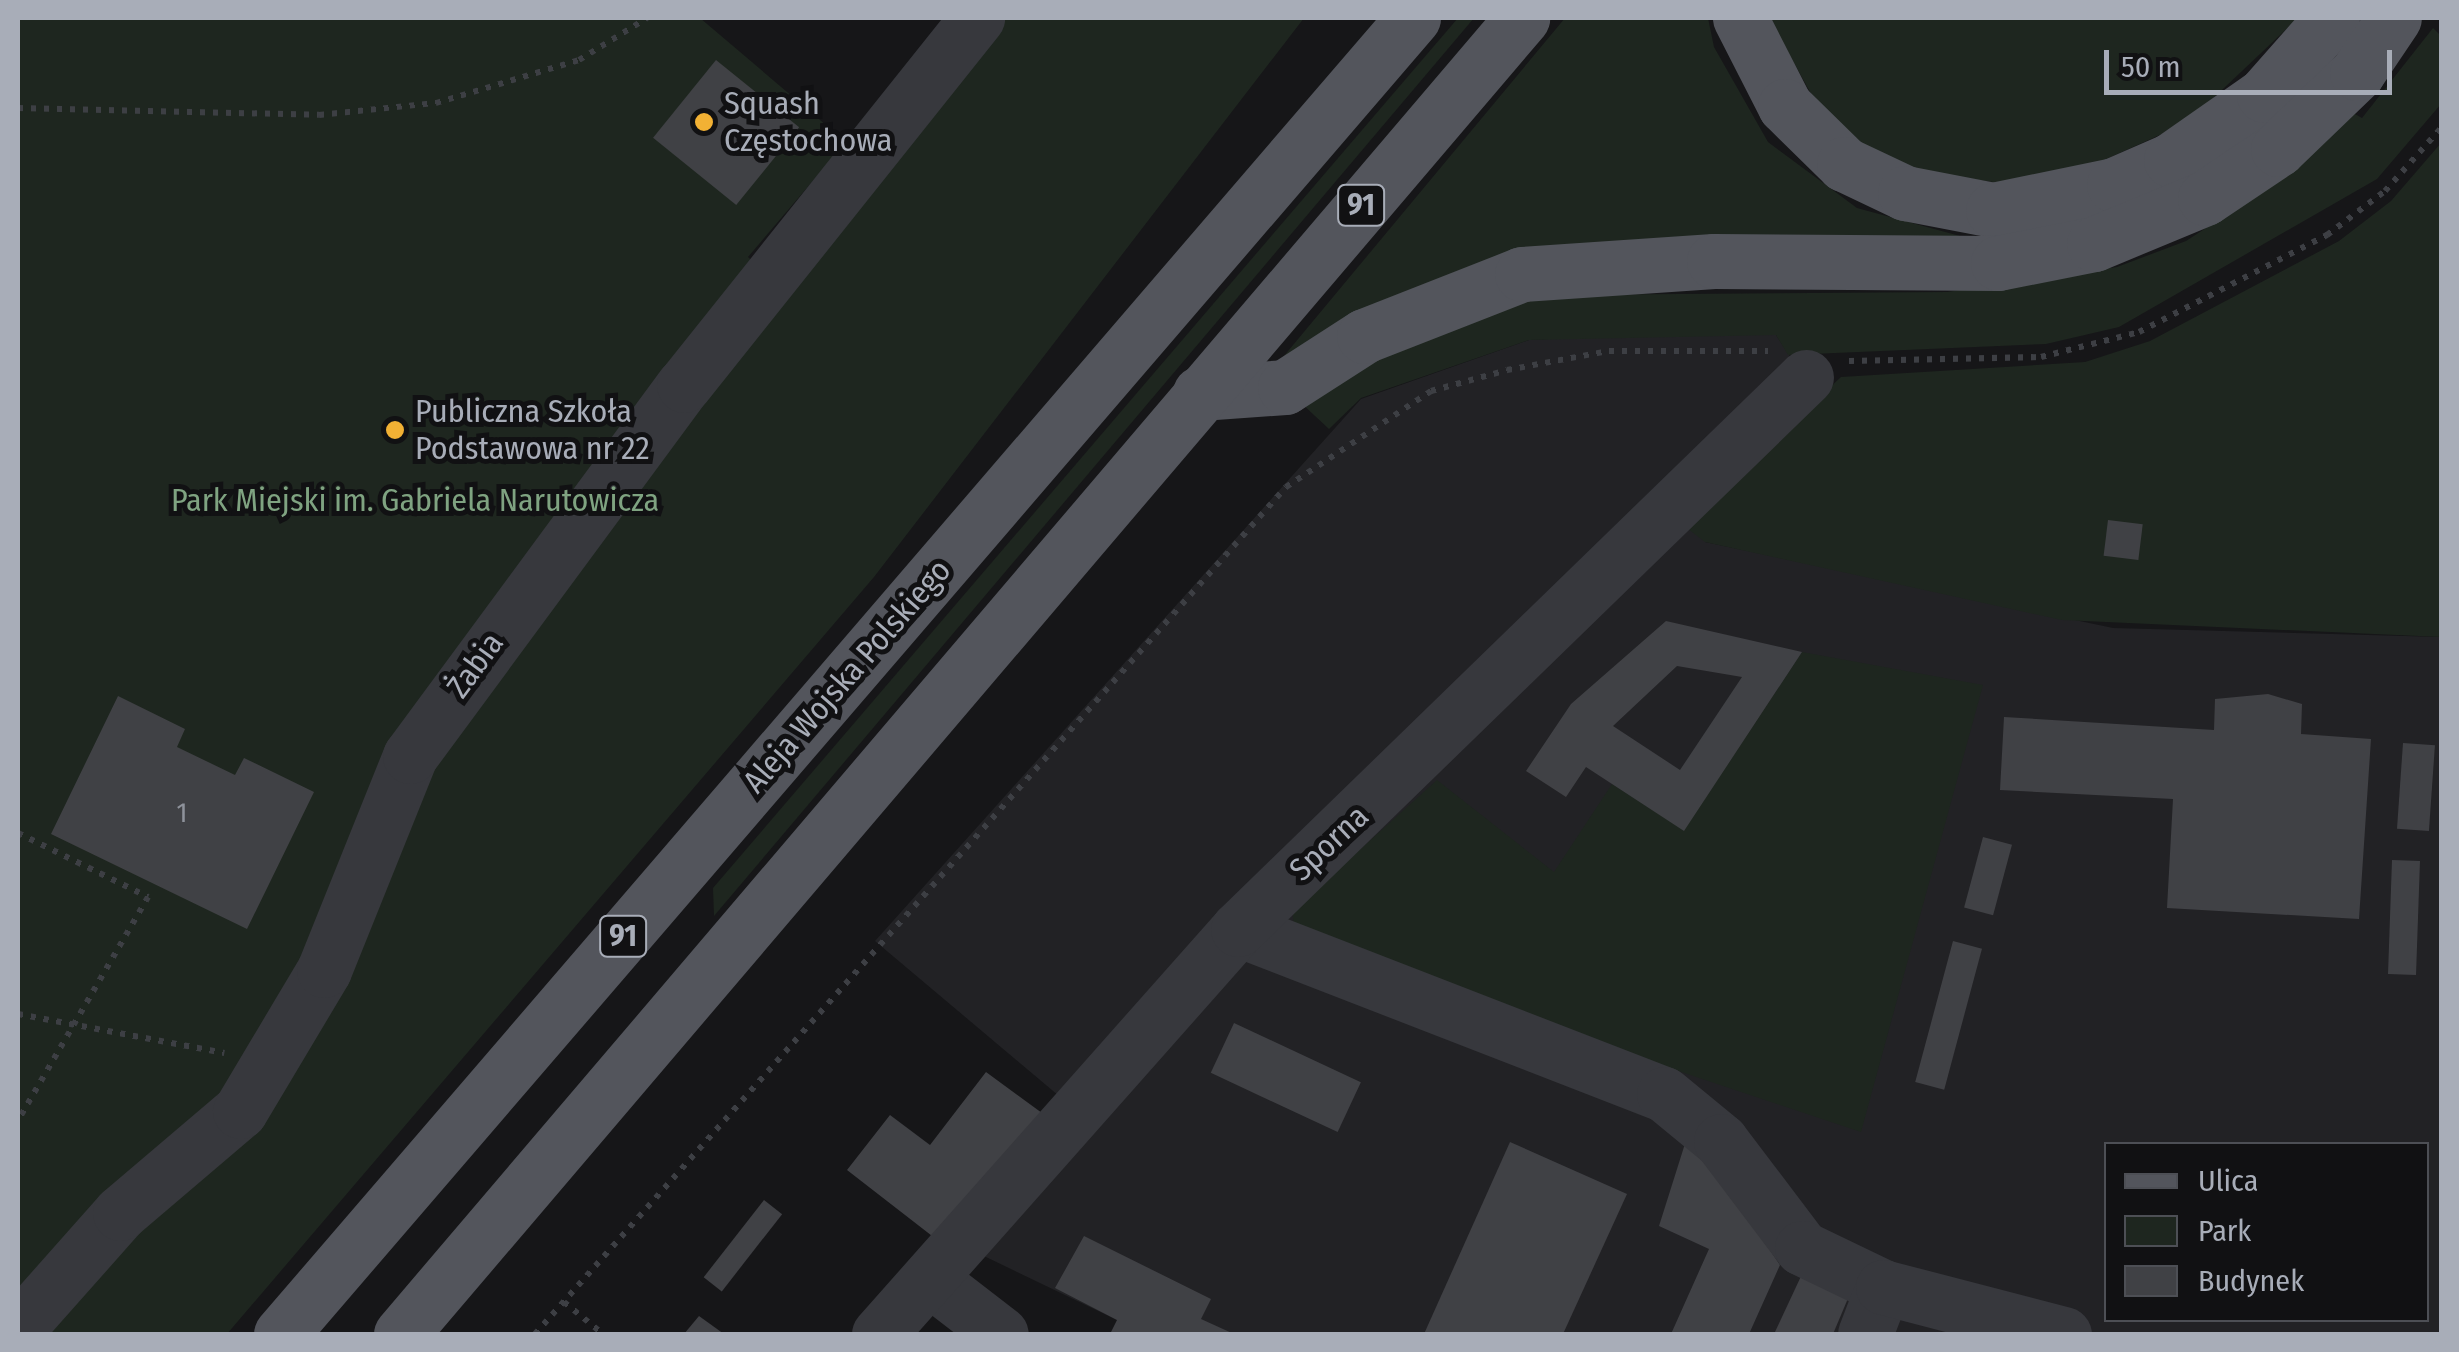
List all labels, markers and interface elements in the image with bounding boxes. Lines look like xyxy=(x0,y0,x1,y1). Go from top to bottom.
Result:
scale bar xyxy=(2109,30,2396,92)
text: 50 m xyxy=(2121,49,2181,85)
place label: Squash Częstochowa xyxy=(724,85,892,160)
marker: Squash Częstochowa xyxy=(693,111,715,133)
road number: 91 xyxy=(1336,180,1386,230)
place label: Publiczna Szkoła Podstawowa nr 22 xyxy=(415,393,649,468)
marker: Publiczna Szkoła Podstawowa nr 22 xyxy=(384,419,406,441)
park label: Park Miejski im. Gabriela Narutowicza xyxy=(171,481,659,519)
street label: Aleja Wojska Polskiego xyxy=(735,551,959,801)
street label: Żabia xyxy=(439,625,511,705)
house number: 1 xyxy=(177,796,187,830)
street label: Sporna xyxy=(1282,797,1376,889)
road number: 91 xyxy=(598,911,648,961)
legend xyxy=(2104,1142,2429,1322)
text: Ulica xyxy=(2198,1163,2258,1199)
text: Park xyxy=(2198,1213,2251,1249)
text: Budynek xyxy=(2198,1263,2304,1299)

